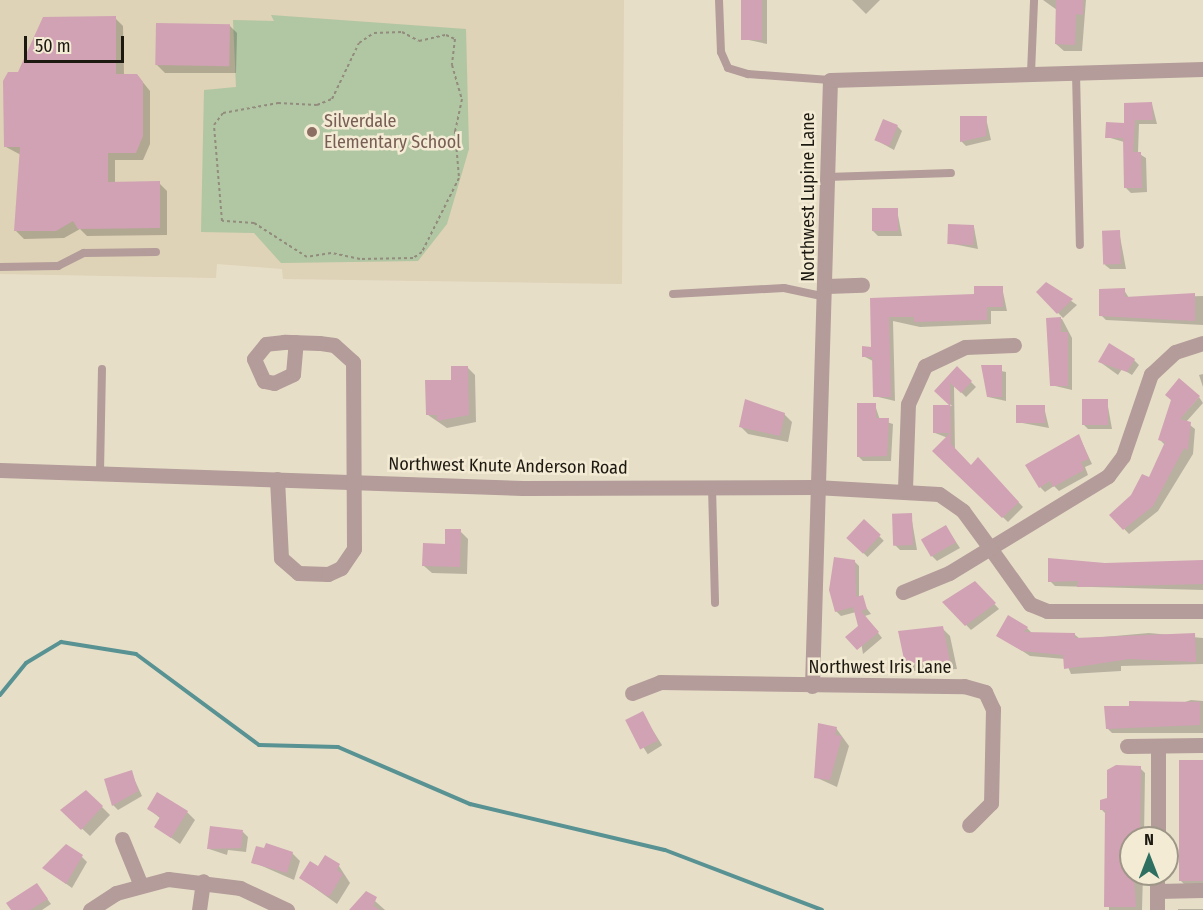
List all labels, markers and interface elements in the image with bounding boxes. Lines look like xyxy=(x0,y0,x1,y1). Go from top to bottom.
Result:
scale bar xyxy=(27,24,128,62)
text: 50 m xyxy=(35,35,71,57)
place label: Silverdale Elementary School xyxy=(324,111,461,154)
street label: Northwest Lupine Lane xyxy=(797,112,819,282)
marker: Silverdale Elementary School xyxy=(305,125,319,139)
street label: Northwest Knute Anderson Road xyxy=(388,453,628,479)
street label: Northwest Iris Lane xyxy=(808,656,952,678)
north arrow xyxy=(1119,826,1179,886)
text: N xyxy=(1144,830,1154,849)

